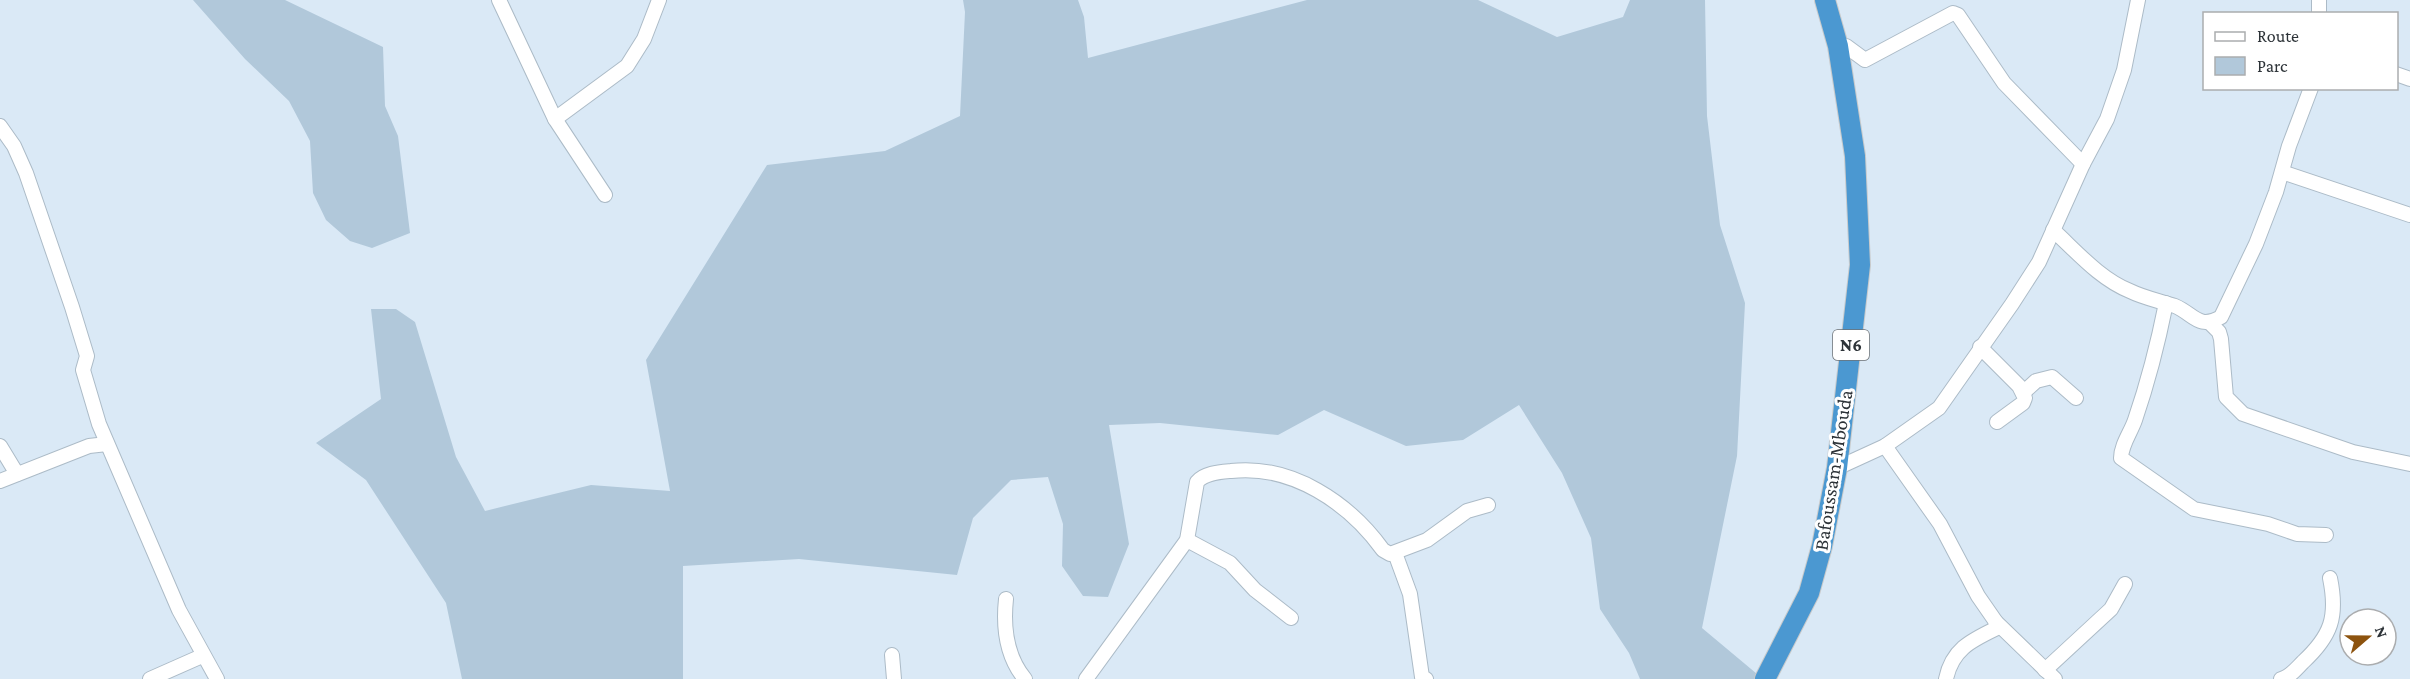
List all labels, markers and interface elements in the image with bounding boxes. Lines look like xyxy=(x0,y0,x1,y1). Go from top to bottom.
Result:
legend xyxy=(2203,12,2398,90)
text: Route xyxy=(2257,26,2299,46)
text: Parc xyxy=(2257,56,2288,76)
road number: N6 xyxy=(1833,330,1869,360)
street label: Bafoussam-Mbouda xyxy=(1809,388,1857,552)
north arrow xyxy=(2338,607,2398,667)
text: N xyxy=(2372,624,2392,640)

